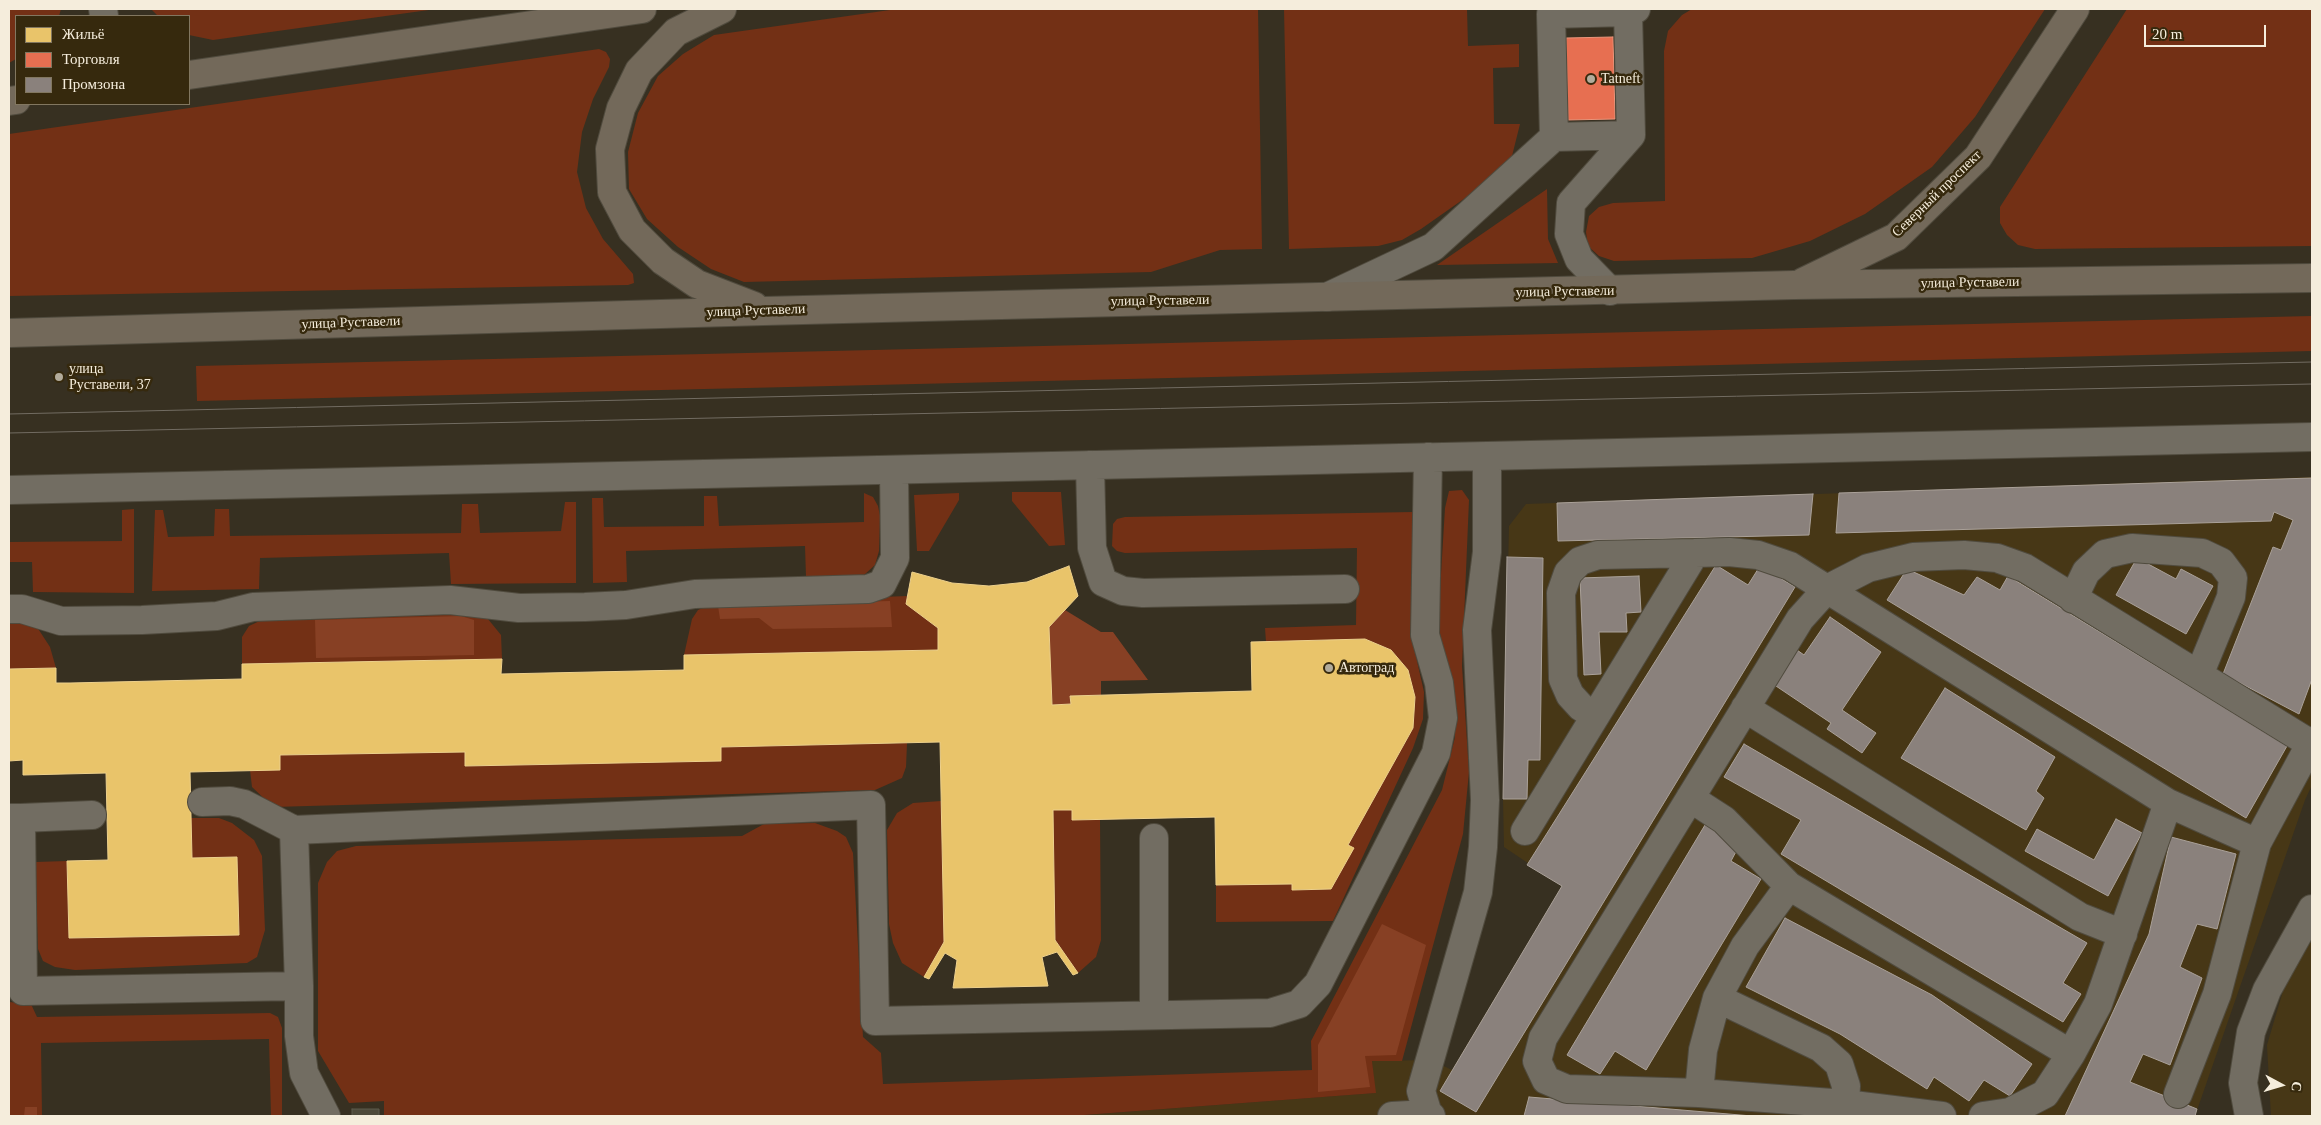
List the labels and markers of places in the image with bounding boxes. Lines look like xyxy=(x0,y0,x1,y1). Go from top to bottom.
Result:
place label: Tatneft xyxy=(1601,71,1640,87)
marker: Tatneft xyxy=(1585,73,1597,85)
place label: улица Руставели, 37 xyxy=(69,361,151,394)
marker: улица Руставели, 37 xyxy=(53,371,65,383)
place label: Автоград xyxy=(1339,660,1394,676)
marker: Автоград xyxy=(1323,662,1335,674)

